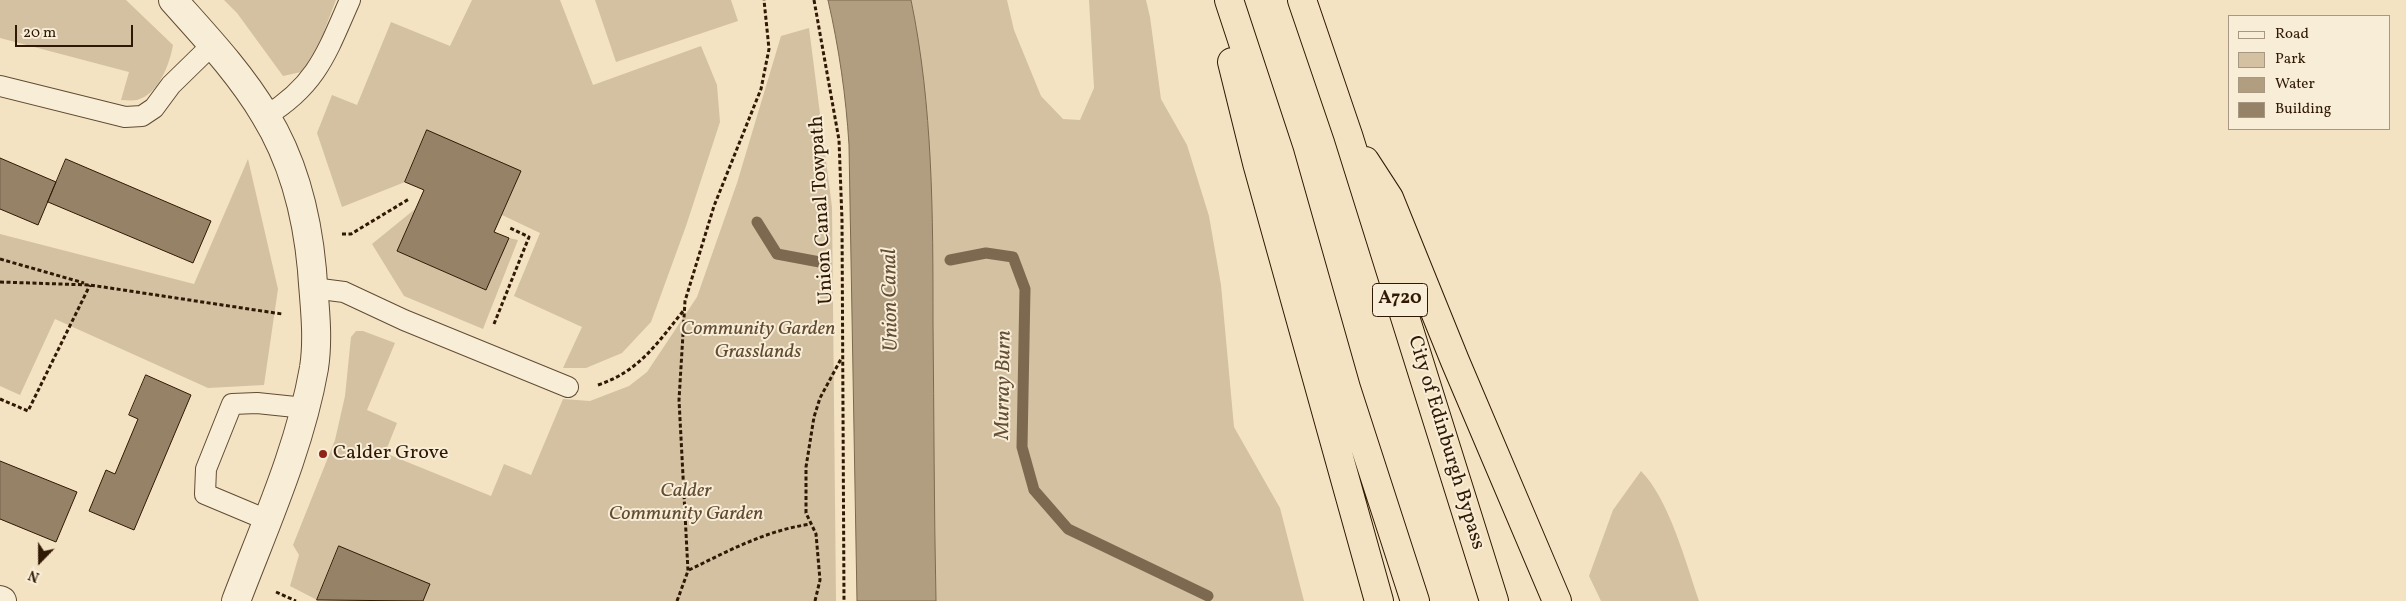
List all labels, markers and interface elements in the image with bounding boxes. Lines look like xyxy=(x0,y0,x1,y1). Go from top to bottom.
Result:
scale bar xyxy=(18,15,135,47)
legend xyxy=(2228,15,2391,130)
text: 20 m xyxy=(23,23,56,44)
text: Road xyxy=(2275,24,2309,45)
text: Park xyxy=(2275,49,2306,70)
text: Water xyxy=(2275,74,2315,95)
text: Building xyxy=(2275,99,2331,120)
street label: Union Canal Towpath xyxy=(806,115,840,305)
water label: Union Canal xyxy=(879,248,905,352)
road number: A720 xyxy=(1372,284,1428,316)
park label: Community Garden Grasslands xyxy=(681,318,835,365)
water label: Murray Burn xyxy=(991,330,1019,440)
street label: City of Edinburgh Bypass xyxy=(1401,333,1489,553)
place label: Calder Grove xyxy=(333,442,448,466)
marker: Calder Grove xyxy=(317,448,329,460)
park label: Calder Community Garden xyxy=(609,480,763,527)
north arrow xyxy=(15,536,65,586)
text: N xyxy=(26,565,42,586)

